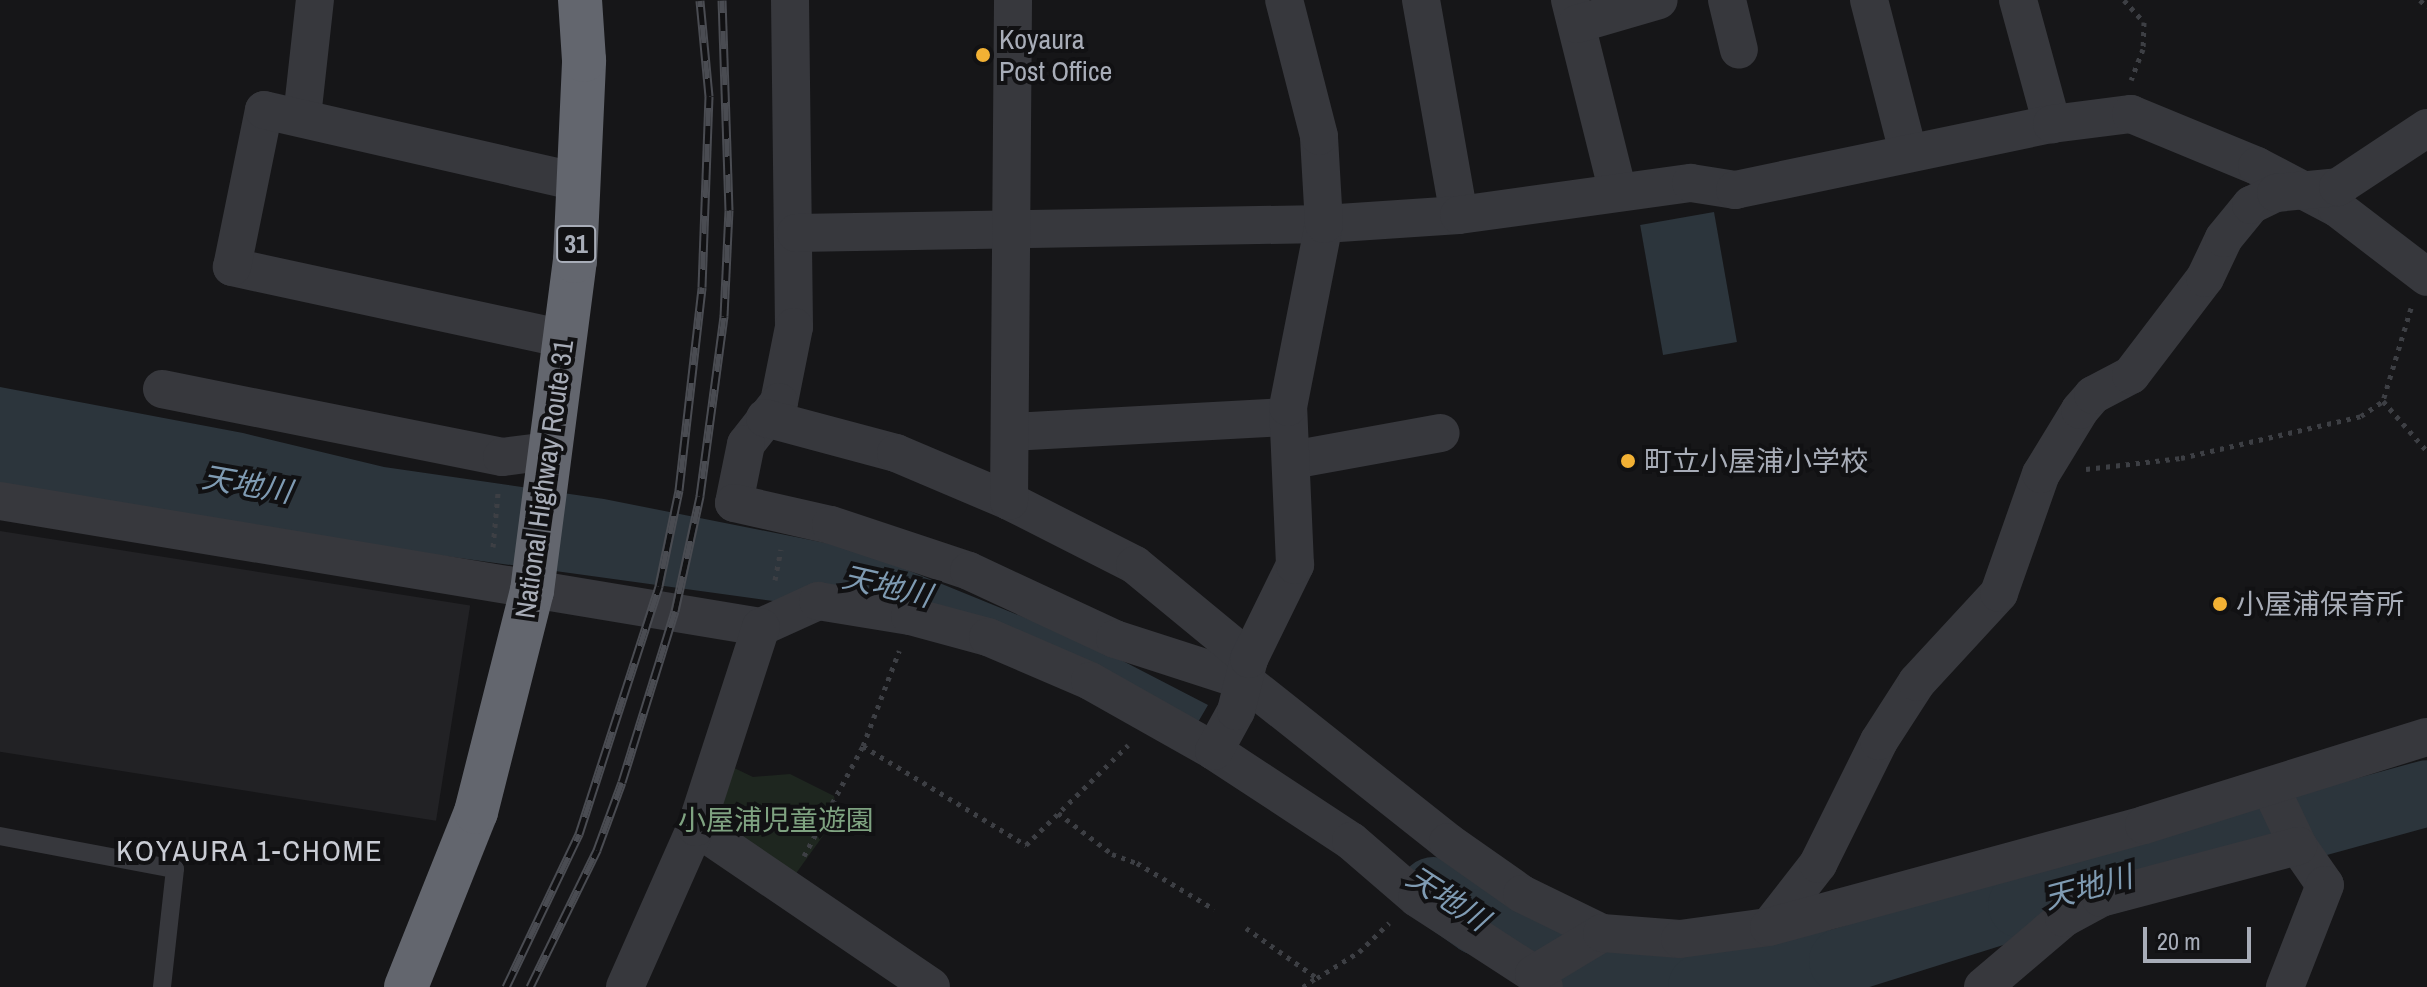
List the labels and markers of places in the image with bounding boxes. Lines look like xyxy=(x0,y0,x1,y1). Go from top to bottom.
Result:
place label: Koyaura Post Office xyxy=(999,22,1112,88)
marker: Koyaura Post Office xyxy=(974,46,992,64)
place label: 町立小屋浦小学校 xyxy=(1644,444,1868,478)
marker: 町立小屋浦小学校 xyxy=(1619,452,1637,470)
place label: 小屋浦保育所 xyxy=(2236,587,2404,621)
marker: 小屋浦保育所 xyxy=(2211,595,2229,613)

